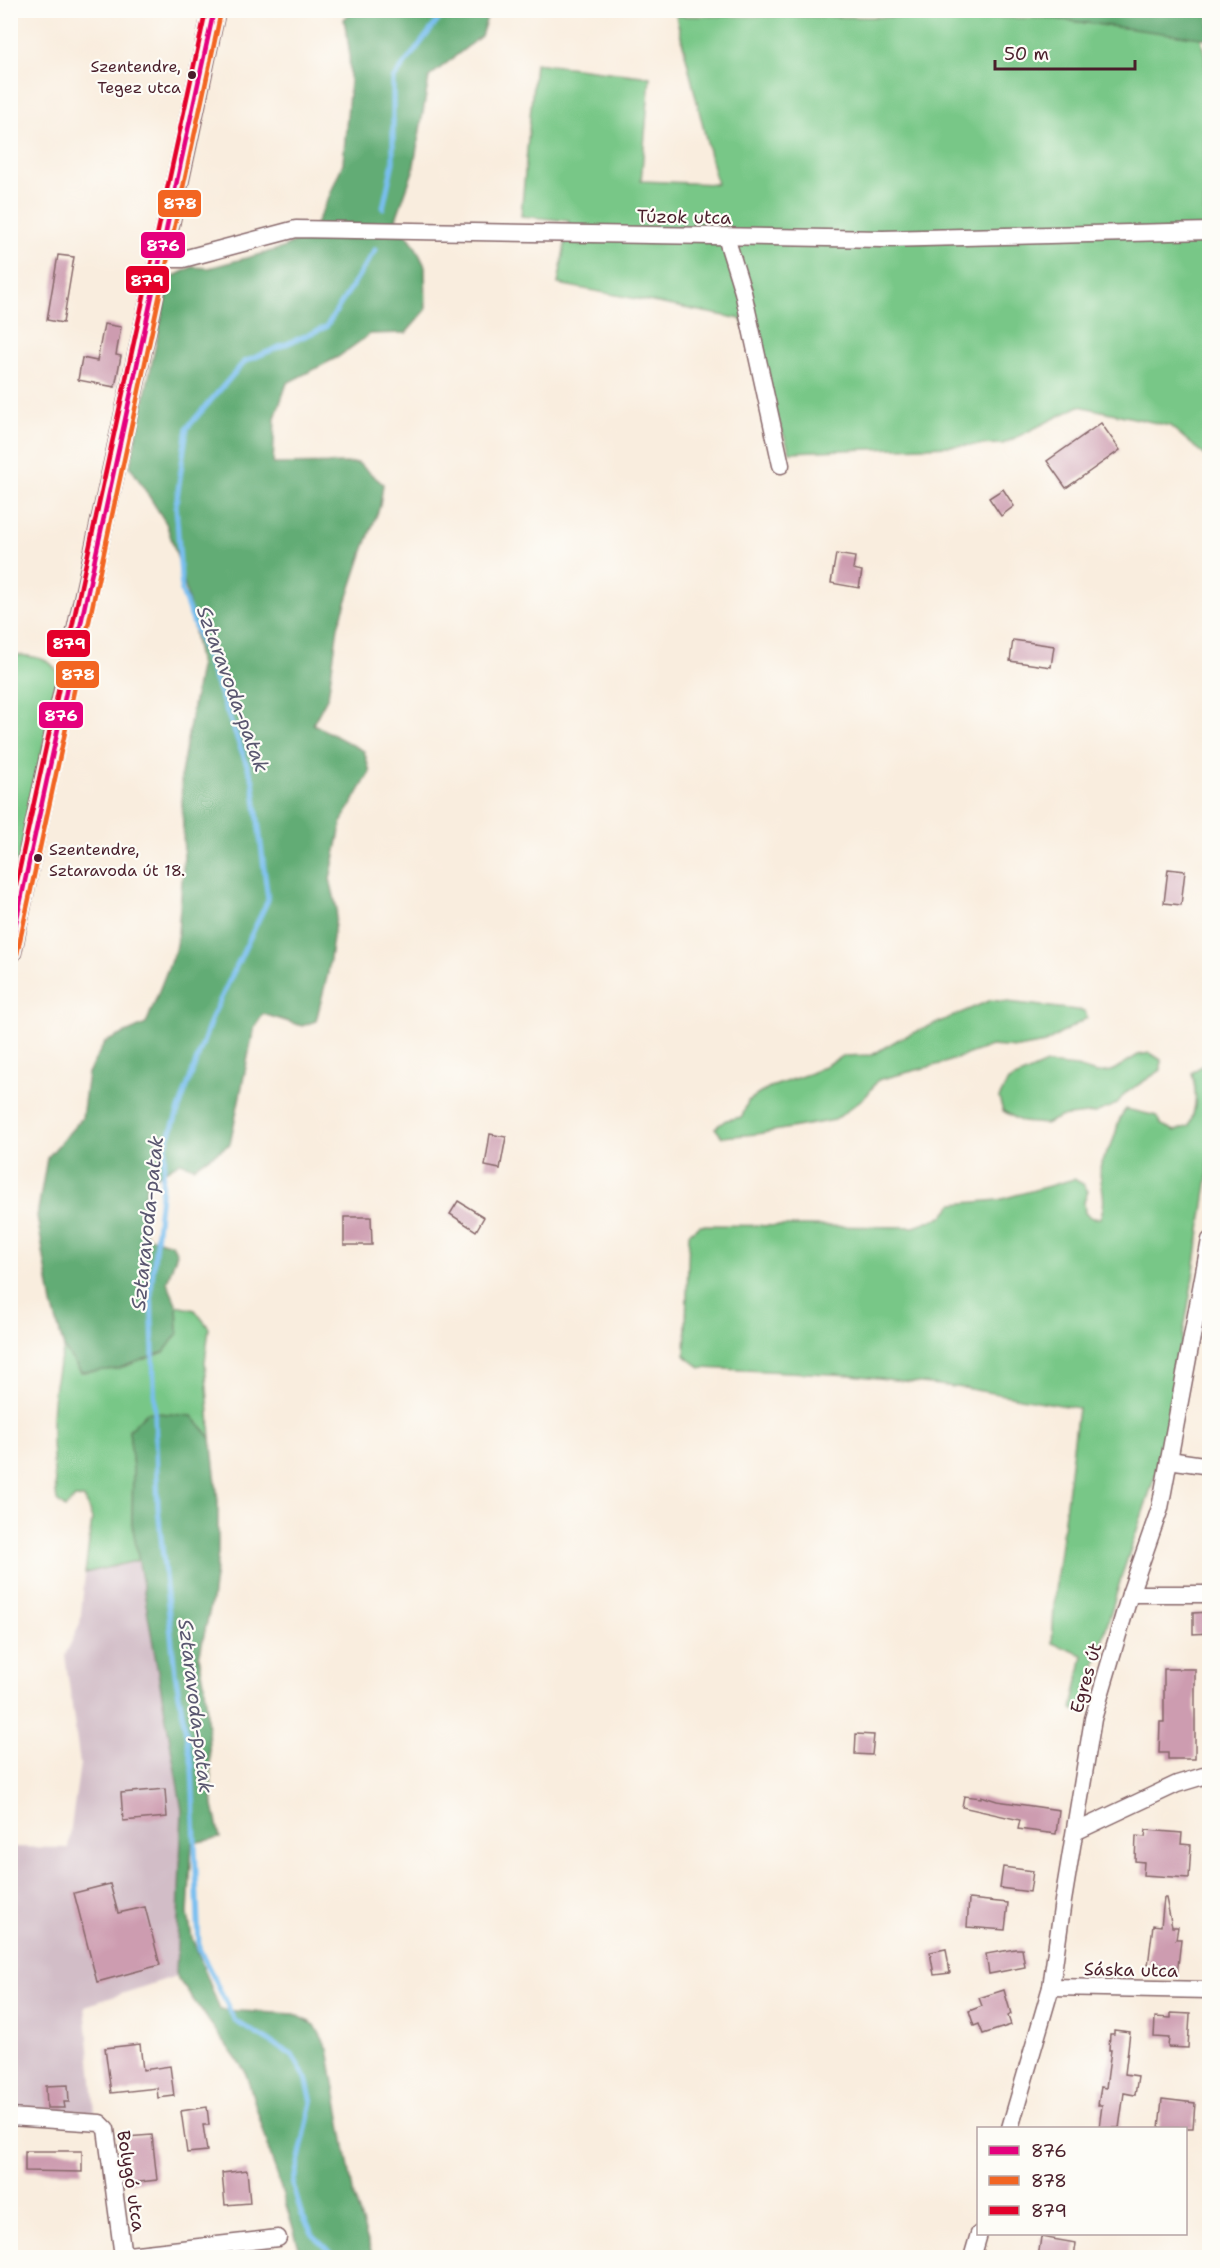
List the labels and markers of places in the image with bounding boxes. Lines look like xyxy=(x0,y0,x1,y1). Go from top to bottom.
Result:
place label: Szentendre, Tegez utca xyxy=(90,56,181,98)
marker: Szentendre, Tegez utca xyxy=(186,69,198,81)
place label: Szentendre, Sztaravoda út 18. xyxy=(49,839,185,881)
marker: Szentendre, Sztaravoda út 18. xyxy=(32,852,44,864)

